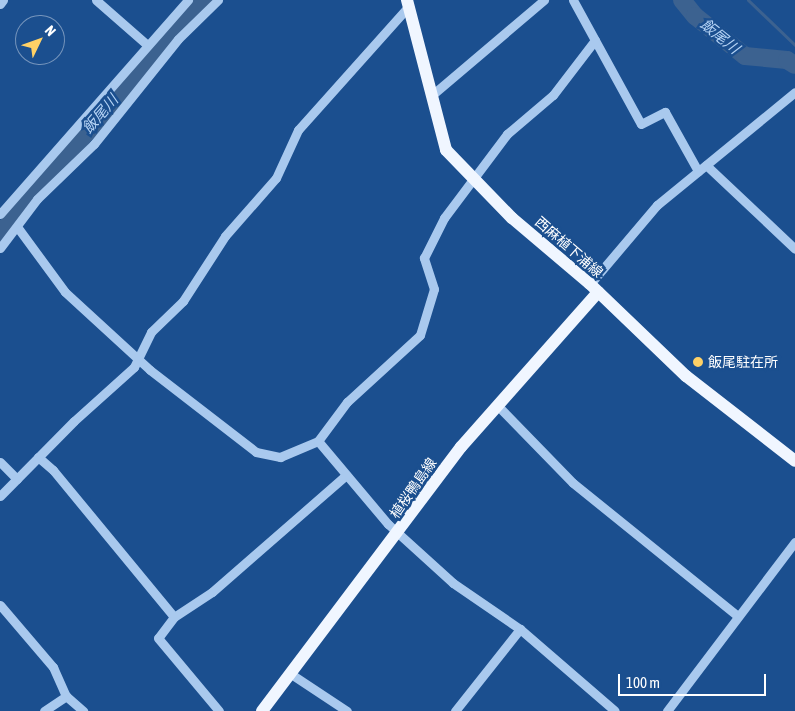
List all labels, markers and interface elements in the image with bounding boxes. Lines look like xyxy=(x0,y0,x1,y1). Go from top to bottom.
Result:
north arrow xyxy=(15,15,65,65)
water label: 飯尾川 xyxy=(697,15,743,57)
text: N xyxy=(42,22,59,39)
water label: 飯尾川 xyxy=(78,91,122,137)
street label: 西麻植下浦線 xyxy=(532,213,606,281)
place label: 飯尾駐在所 xyxy=(708,354,778,370)
marker: 飯尾駐在所 xyxy=(692,356,704,368)
street label: 植桜鴨島線 xyxy=(386,455,440,521)
scale bar xyxy=(620,664,768,696)
text: 100 m xyxy=(626,674,660,691)

